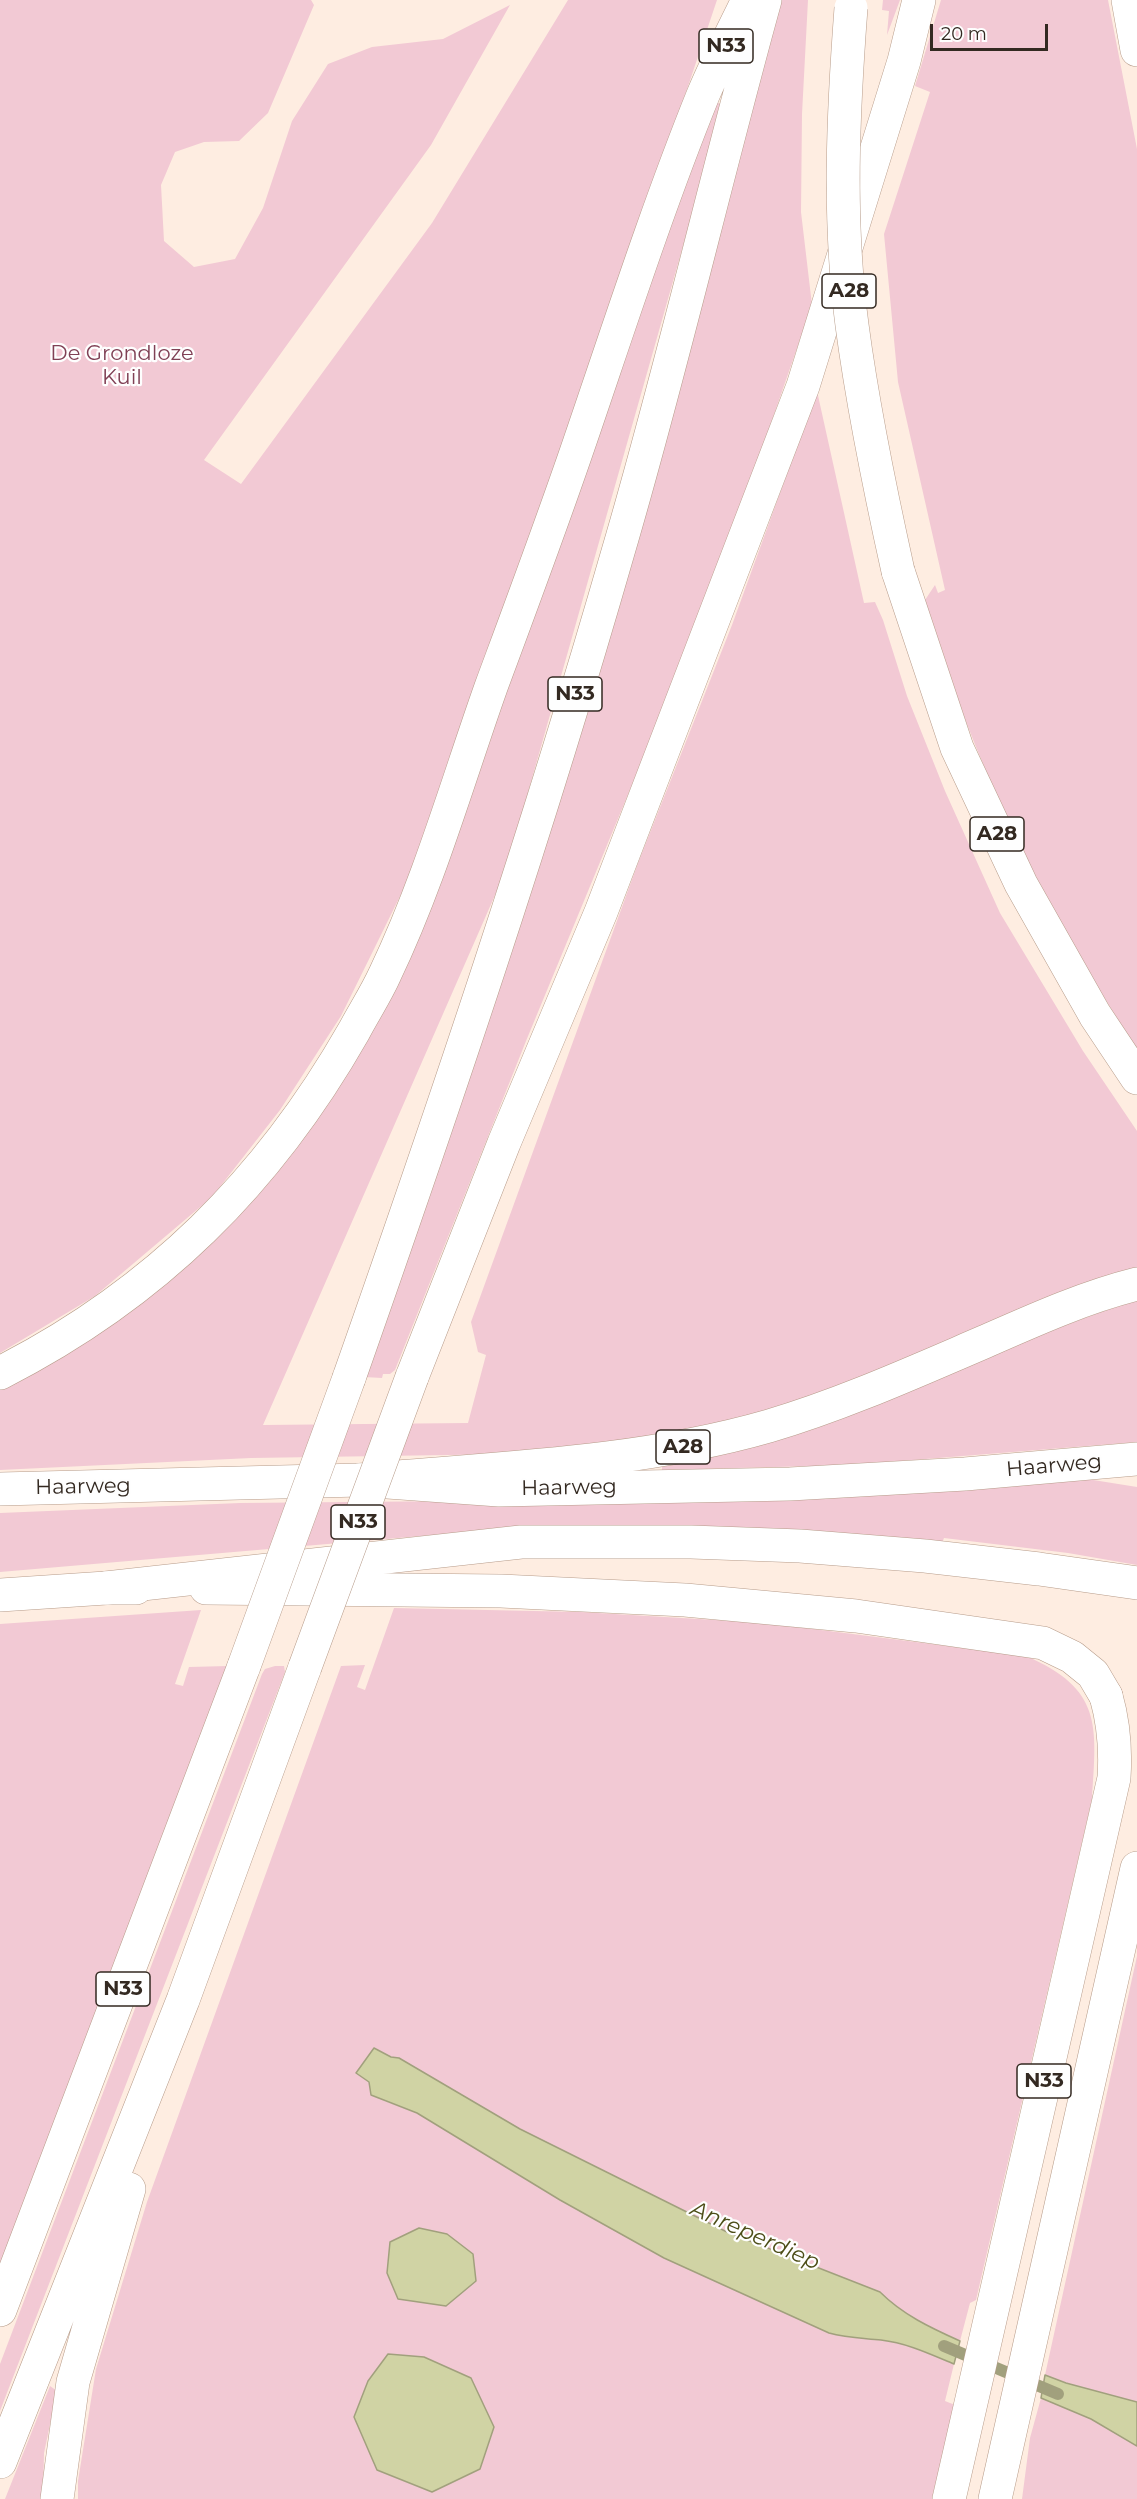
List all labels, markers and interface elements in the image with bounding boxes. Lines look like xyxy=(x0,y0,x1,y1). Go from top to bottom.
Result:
scale bar xyxy=(933,12,1052,50)
text: 20 m xyxy=(941,23,987,45)
road number: N33 xyxy=(699,29,753,63)
road number: A28 xyxy=(822,274,876,308)
park label: De Grondloze Kuil xyxy=(50,341,194,391)
road number: N33 xyxy=(548,677,602,711)
road number: A28 xyxy=(970,817,1024,851)
road number: A28 xyxy=(656,1430,710,1464)
street label: Haarweg xyxy=(1005,1449,1103,1483)
street label: Haarweg xyxy=(35,1474,131,1500)
street label: Haarweg xyxy=(521,1475,617,1501)
road number: N33 xyxy=(331,1505,385,1539)
road number: N33 xyxy=(96,1972,150,2006)
road number: N33 xyxy=(1017,2064,1071,2098)
water label: Anreperdiep xyxy=(686,2196,824,2276)

